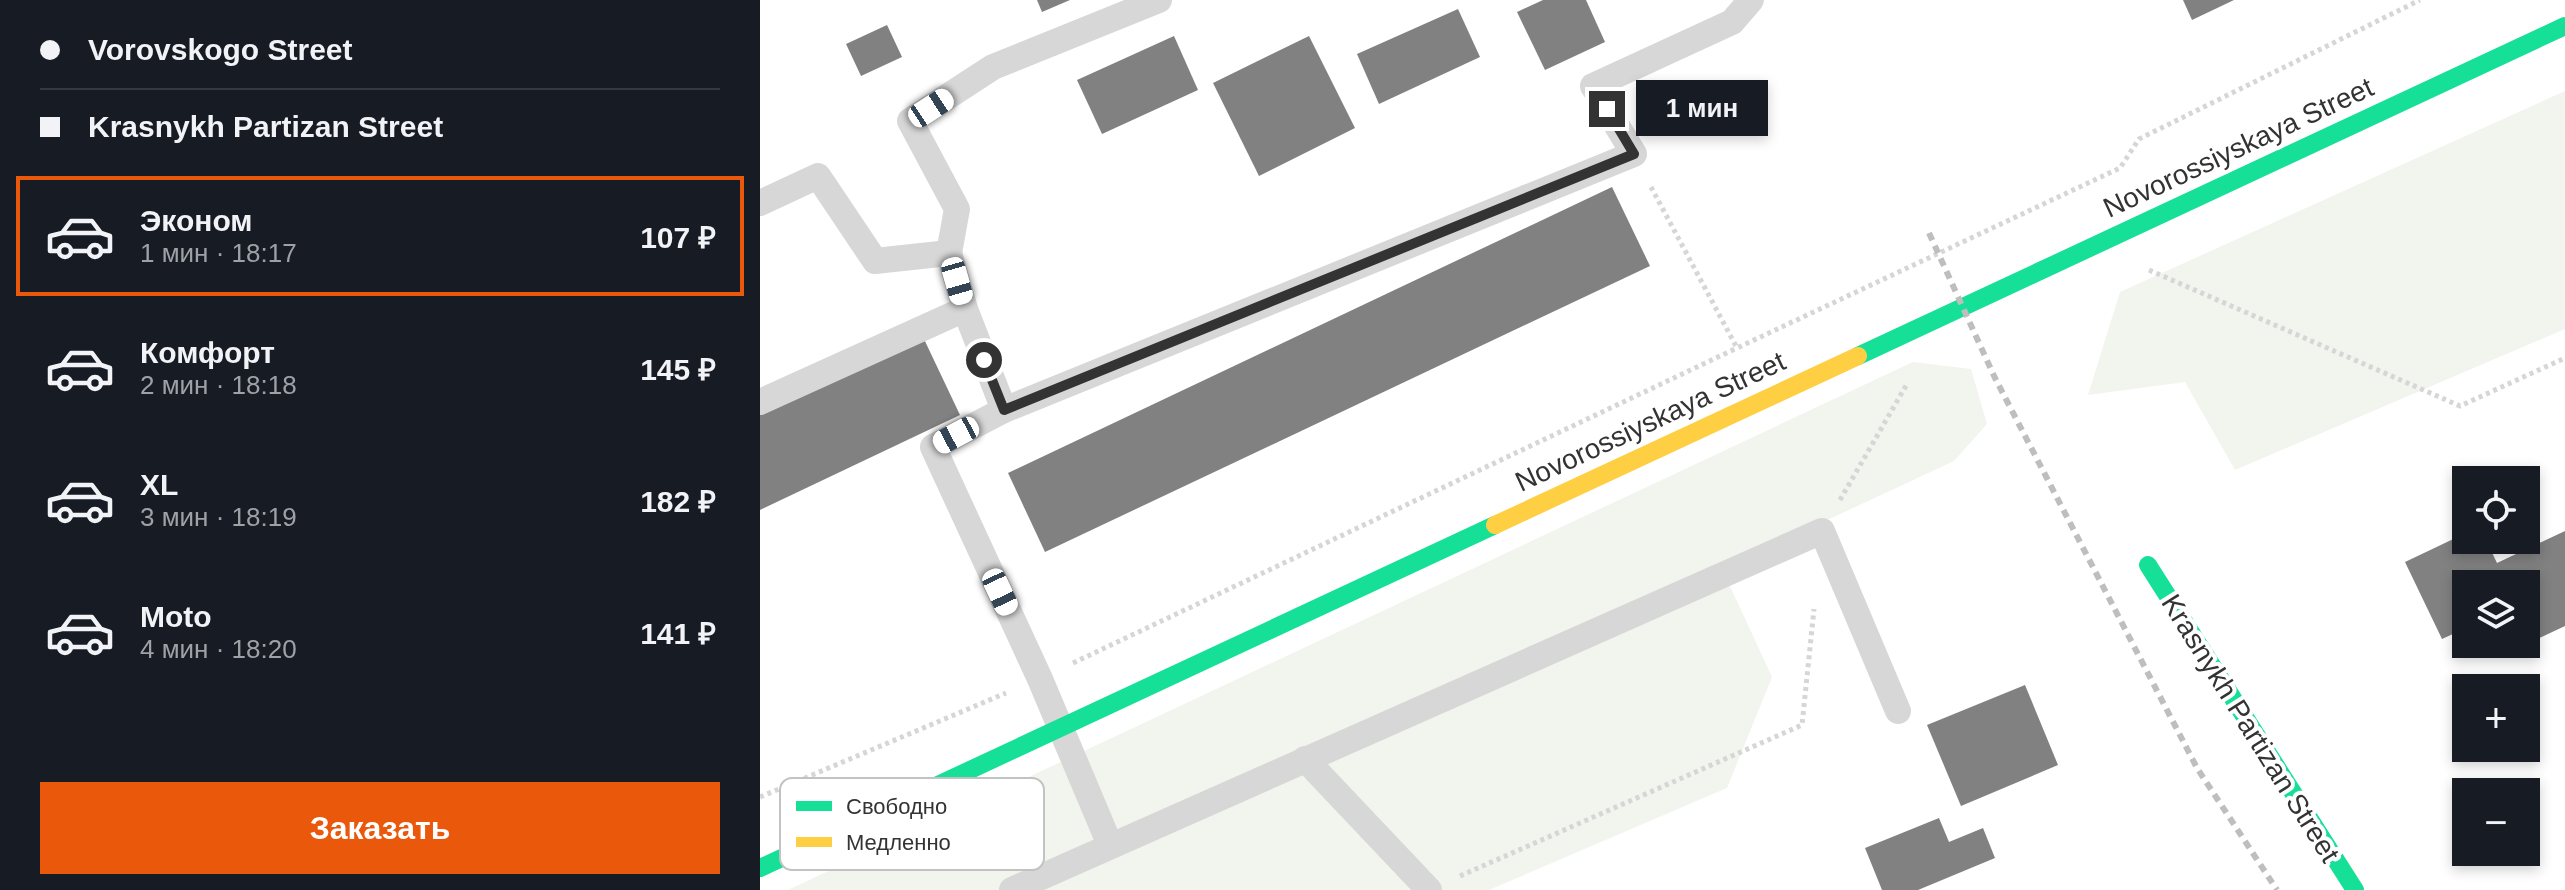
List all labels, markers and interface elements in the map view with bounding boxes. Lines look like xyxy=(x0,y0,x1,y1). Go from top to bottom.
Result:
text: Vorovskogo Street xyxy=(88,33,353,66)
street label: Novorossiyskaya Street xyxy=(2098,71,2378,224)
callout: 1 мин xyxy=(1635,81,1767,137)
car xyxy=(904,85,958,131)
route end xyxy=(1589,91,1625,127)
text: 1 мин xyxy=(1666,93,1738,123)
text: Krasnykh Partizan Street xyxy=(88,110,443,143)
icon: car xyxy=(44,200,116,272)
text: Эконом xyxy=(140,204,253,237)
text: 107 ₽ xyxy=(640,221,716,254)
text: 1 мин · 18:17 xyxy=(140,238,297,268)
car xyxy=(939,255,975,307)
icon: car xyxy=(44,332,116,404)
text: Комфорт xyxy=(140,336,275,369)
route start xyxy=(966,342,1002,378)
street label: Novorossiyskaya Street xyxy=(1510,345,1790,498)
text: 145 ₽ xyxy=(640,353,716,386)
text: 2 мин · 18:18 xyxy=(140,370,297,400)
car xyxy=(929,413,983,457)
icon: car xyxy=(44,464,116,536)
map controls xyxy=(2452,466,2540,866)
button: locate xyxy=(2452,466,2540,554)
text: XL xyxy=(140,468,178,501)
text: 182 ₽ xyxy=(640,485,716,518)
text: 3 мин · 18:19 xyxy=(140,502,297,532)
car xyxy=(979,565,1021,619)
button: layers xyxy=(2452,570,2540,658)
street label: Krasnykh Partizan Street xyxy=(2155,589,2346,868)
icon: car xyxy=(44,596,116,668)
text: Moto xyxy=(140,600,212,633)
text: 141 ₽ xyxy=(640,617,716,650)
text: 4 мин · 18:20 xyxy=(140,634,297,664)
button: + xyxy=(2452,674,2540,762)
legend xyxy=(780,778,1044,870)
button: − xyxy=(2452,778,2540,866)
button: Заказать xyxy=(40,782,720,874)
text: Свободно xyxy=(846,794,947,819)
text: Медленно xyxy=(846,830,951,855)

